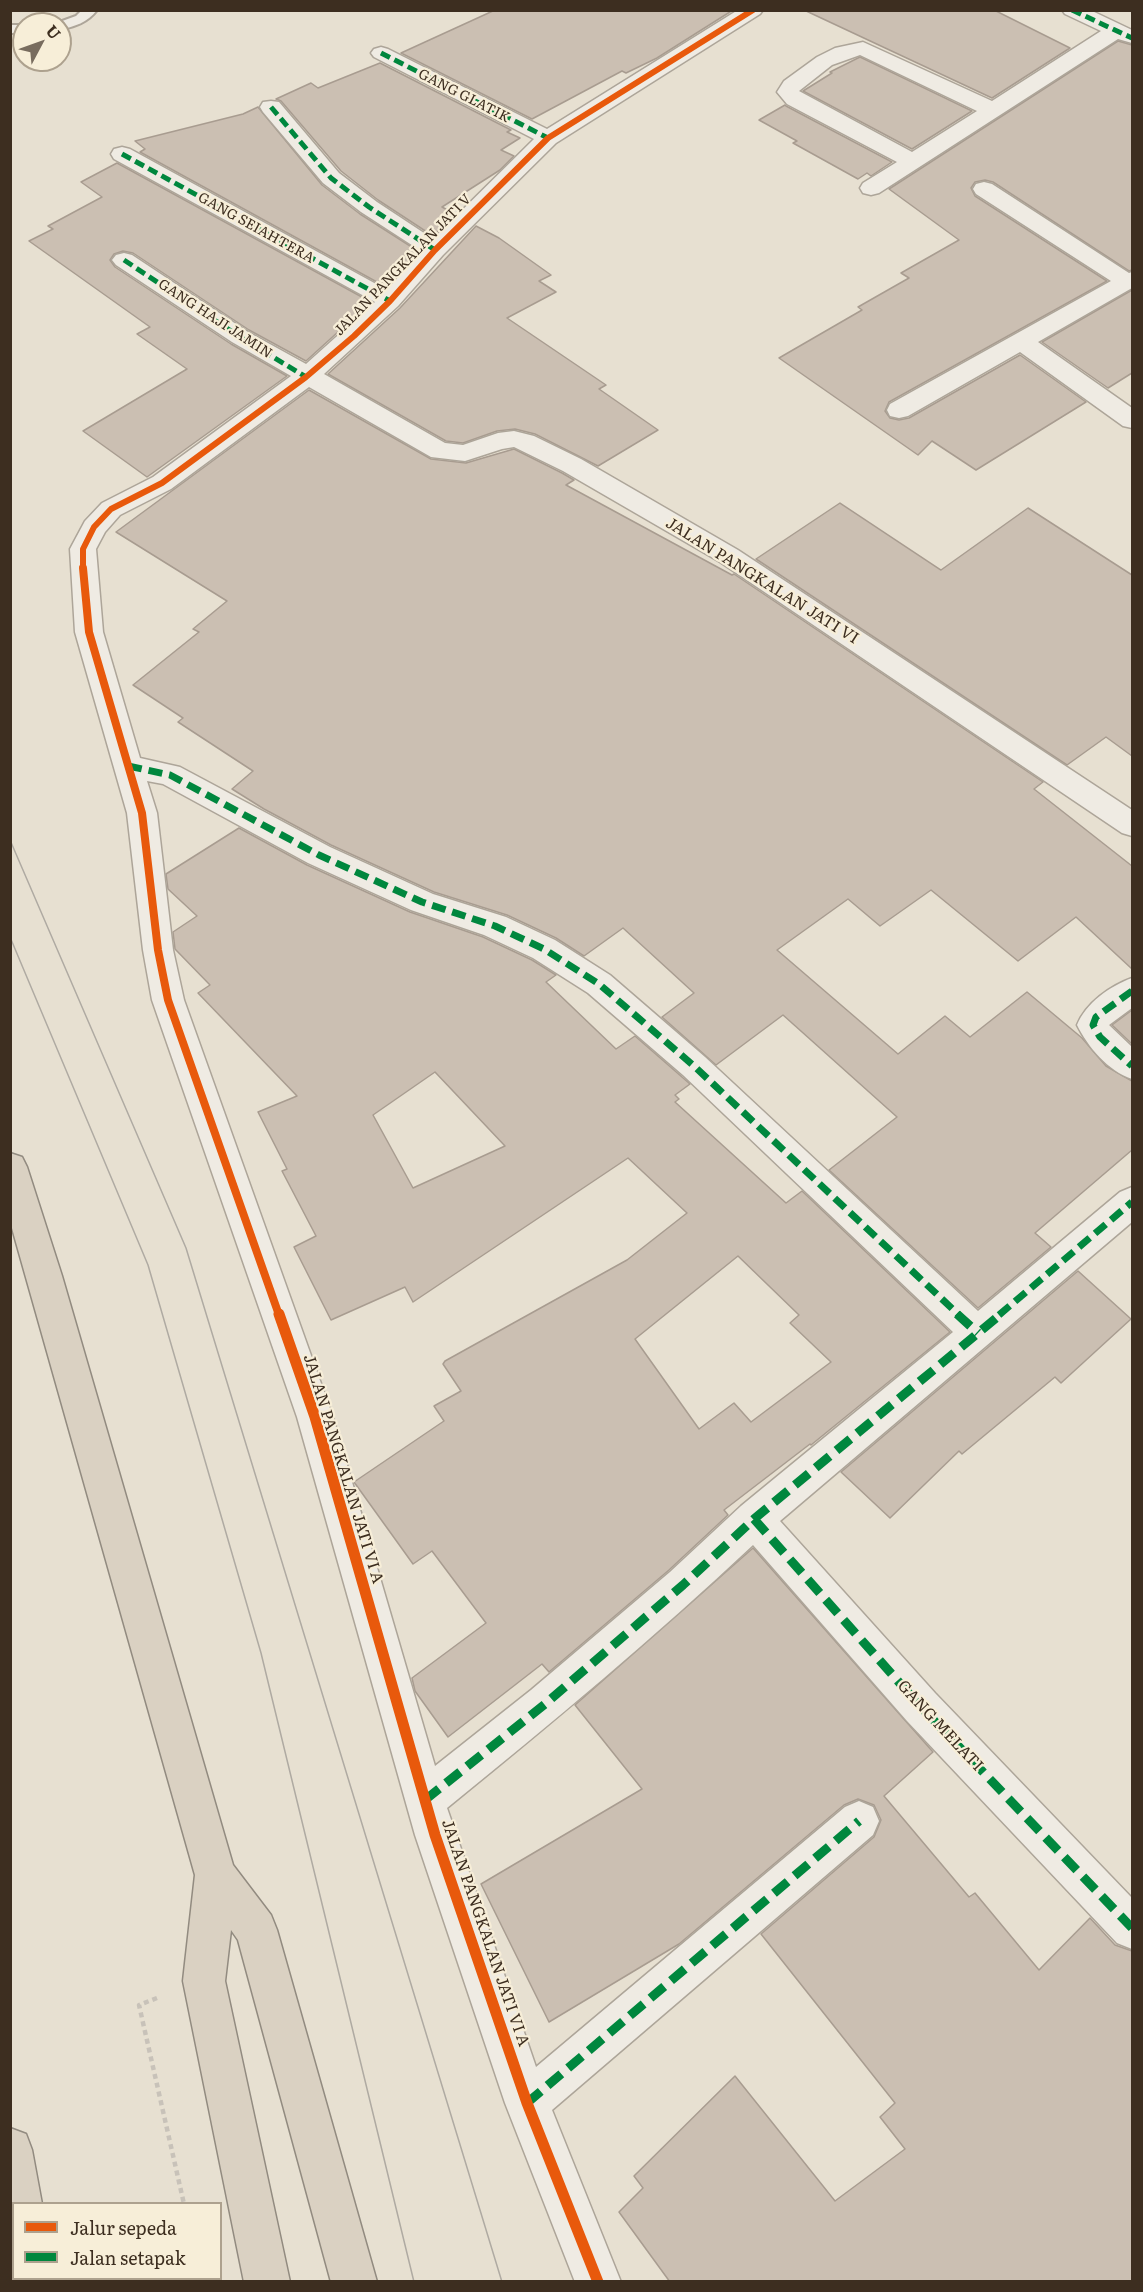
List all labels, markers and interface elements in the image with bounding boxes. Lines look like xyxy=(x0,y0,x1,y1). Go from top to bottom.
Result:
north arrow xyxy=(12,12,72,72)
text: U xyxy=(41,19,67,44)
street label: GANG GLATIK xyxy=(415,66,513,126)
street label: GANG SEIAHTERA xyxy=(195,189,317,267)
street label: JALAN PANGKALAN JATI V xyxy=(331,191,475,339)
street label: GANG HAJI JAMIN xyxy=(155,276,275,362)
street label: JALAN PANGKALAN JATI VI xyxy=(662,514,862,648)
street label: JALAN PANGKALAN JATI VI A xyxy=(299,1352,387,1586)
street label: GANG MELATI xyxy=(893,1677,987,1775)
street label: JALAN PANGKALAN JATI VI A xyxy=(437,1817,533,2049)
legend xyxy=(12,2202,222,2280)
text: Jalur sepeda xyxy=(70,2214,177,2241)
text: Jalan setapak xyxy=(70,2244,186,2271)

